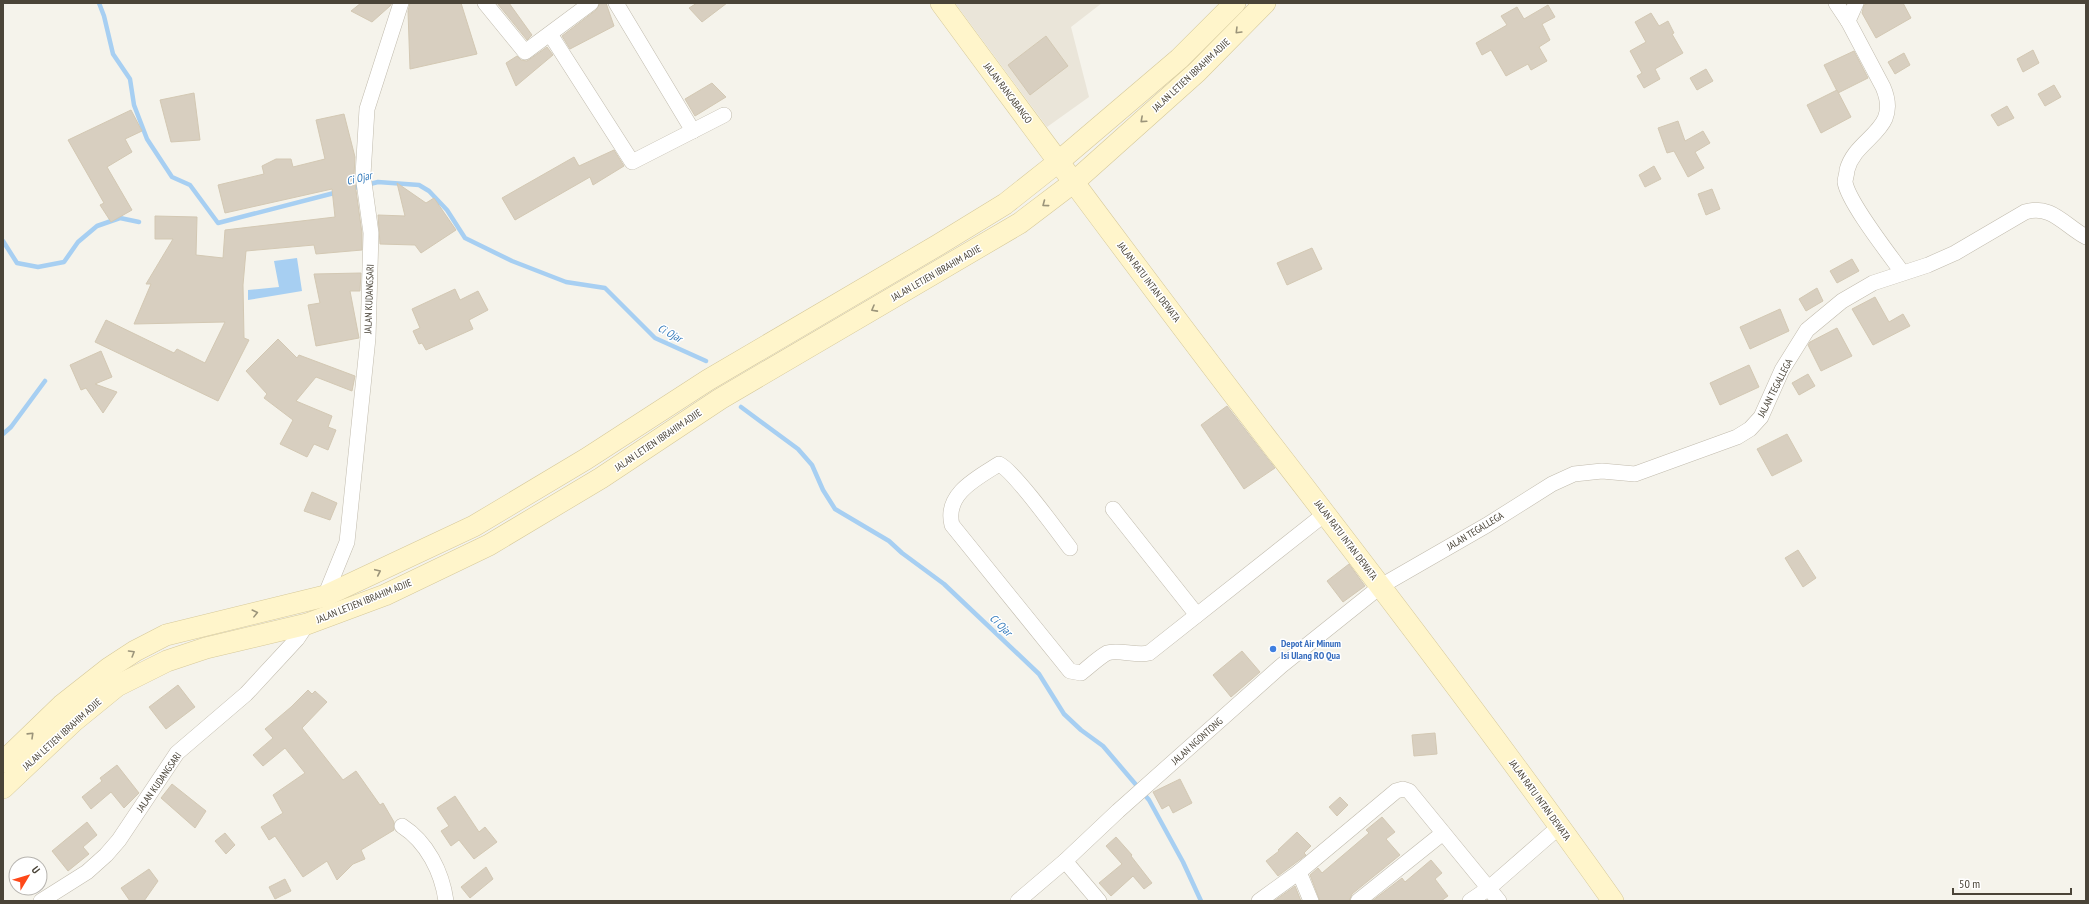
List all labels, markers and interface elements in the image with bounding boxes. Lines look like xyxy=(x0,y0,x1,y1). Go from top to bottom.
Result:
one-way arrow xyxy=(1235,26,1243,34)
street label: JALAN LETJEN IBRAHIM ADJIE xyxy=(1149,36,1233,115)
street label: JALAN RANCABANGO xyxy=(980,59,1035,126)
one-way arrow xyxy=(1141,115,1148,122)
water label: Ci Ojar xyxy=(345,168,375,188)
one-way arrow xyxy=(1042,200,1049,207)
street label: JALAN RATU INTAN DEWATA xyxy=(1114,239,1183,325)
street label: JALAN LETJEN IBRAHIM ADJIE xyxy=(888,242,983,305)
street label: JALAN KUDANGSARI xyxy=(361,264,377,335)
one-way arrow xyxy=(871,304,878,311)
water label: Ci Ojar xyxy=(655,321,686,346)
street label: JALAN TEGALLEGA xyxy=(1754,356,1795,420)
street label: JALAN LETJEN IBRAHIM ADJIE xyxy=(611,406,704,474)
street label: JALAN RATU INTAN DEWATA xyxy=(1311,497,1380,583)
street label: JALAN TEGALLEGA xyxy=(1443,509,1506,554)
one-way arrow xyxy=(374,569,381,577)
street label: JALAN LETJEN IBRAHIM ADJIE xyxy=(313,576,414,626)
one-way arrow xyxy=(251,609,258,618)
water label: Ci Ojar xyxy=(987,611,1016,640)
place label: Depot Air Minum Isi Ulang RO Qua xyxy=(1281,637,1341,662)
marker: Depot Air Minum Isi Ulang RO Qua xyxy=(1268,644,1278,654)
one-way arrow xyxy=(128,651,135,658)
street label: JALAN LETJEN IBRAHIM ADJIE xyxy=(19,695,104,774)
street label: JALAN NGONTONG xyxy=(1168,714,1225,768)
one-way arrow xyxy=(26,732,34,739)
street label: JALAN KUDANGSARI xyxy=(133,750,184,815)
street label: JALAN RATU INTAN DEWATA xyxy=(1506,756,1574,843)
north arrow xyxy=(8,856,48,896)
text: U xyxy=(29,863,43,877)
scale bar xyxy=(1953,870,2071,896)
text: 50 m xyxy=(1959,876,1980,891)

